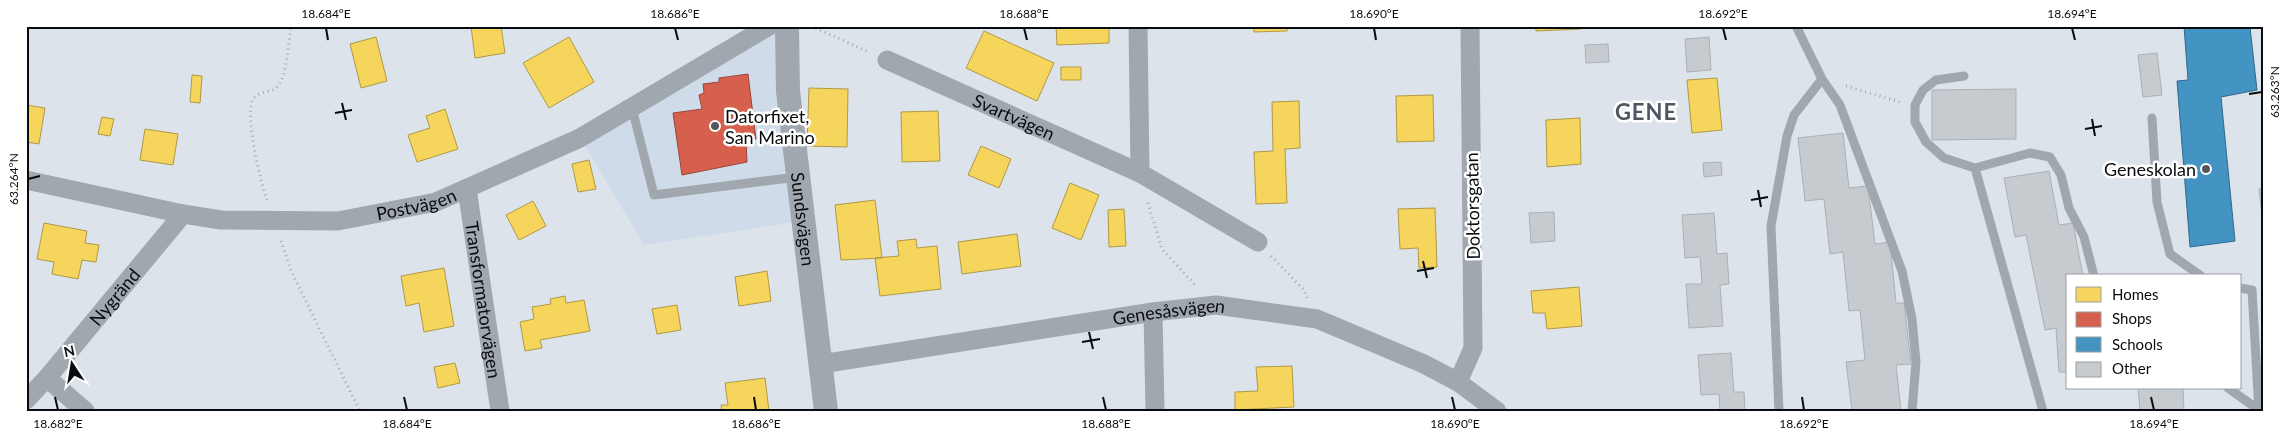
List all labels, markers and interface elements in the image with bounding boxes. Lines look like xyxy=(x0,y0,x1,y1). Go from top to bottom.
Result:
text: 18.684°E xyxy=(301,6,351,21)
text: 18.686°E xyxy=(650,6,700,21)
text: 18.688°E xyxy=(999,6,1049,21)
text: 18.690°E xyxy=(1349,6,1399,21)
text: 18.692°E xyxy=(1698,6,1748,21)
text: 18.694°E xyxy=(2047,6,2097,21)
text: 63.263°N xyxy=(2267,66,2282,118)
street label: Svartvägen xyxy=(970,89,1058,145)
district label: GENE xyxy=(1615,98,1677,125)
place label: Datorfixet, San Marino xyxy=(725,105,815,148)
marker: Datorfixet, San Marino xyxy=(709,120,721,132)
street label: Doktorsgatan xyxy=(1460,152,1484,260)
text: 63.264°N xyxy=(6,153,21,205)
place label: Geneskolan xyxy=(2104,158,2196,180)
marker: Geneskolan xyxy=(2200,163,2212,175)
street label: Sundsvägen xyxy=(787,171,820,267)
street label: Postvägen xyxy=(374,183,460,224)
street label: Transformatorvägen xyxy=(461,220,506,380)
street label: Nygränd xyxy=(84,264,144,330)
legend xyxy=(2066,274,2242,390)
text: Homes xyxy=(2112,285,2158,303)
street label: Genesåsvägen xyxy=(1111,294,1227,329)
text: Shops xyxy=(2112,309,2152,327)
text: Schools xyxy=(2112,335,2163,353)
north arrow xyxy=(48,340,98,390)
text: N xyxy=(62,341,76,360)
text: Other xyxy=(2112,359,2152,377)
text: 18.682°E xyxy=(33,416,83,431)
text: 18.684°E xyxy=(382,416,432,431)
text: 18.686°E xyxy=(731,416,781,431)
text: 18.688°E xyxy=(1081,416,1131,431)
text: 18.690°E xyxy=(1430,416,1480,431)
text: 18.692°E xyxy=(1779,416,1829,431)
text: 18.694°E xyxy=(2129,416,2179,431)

